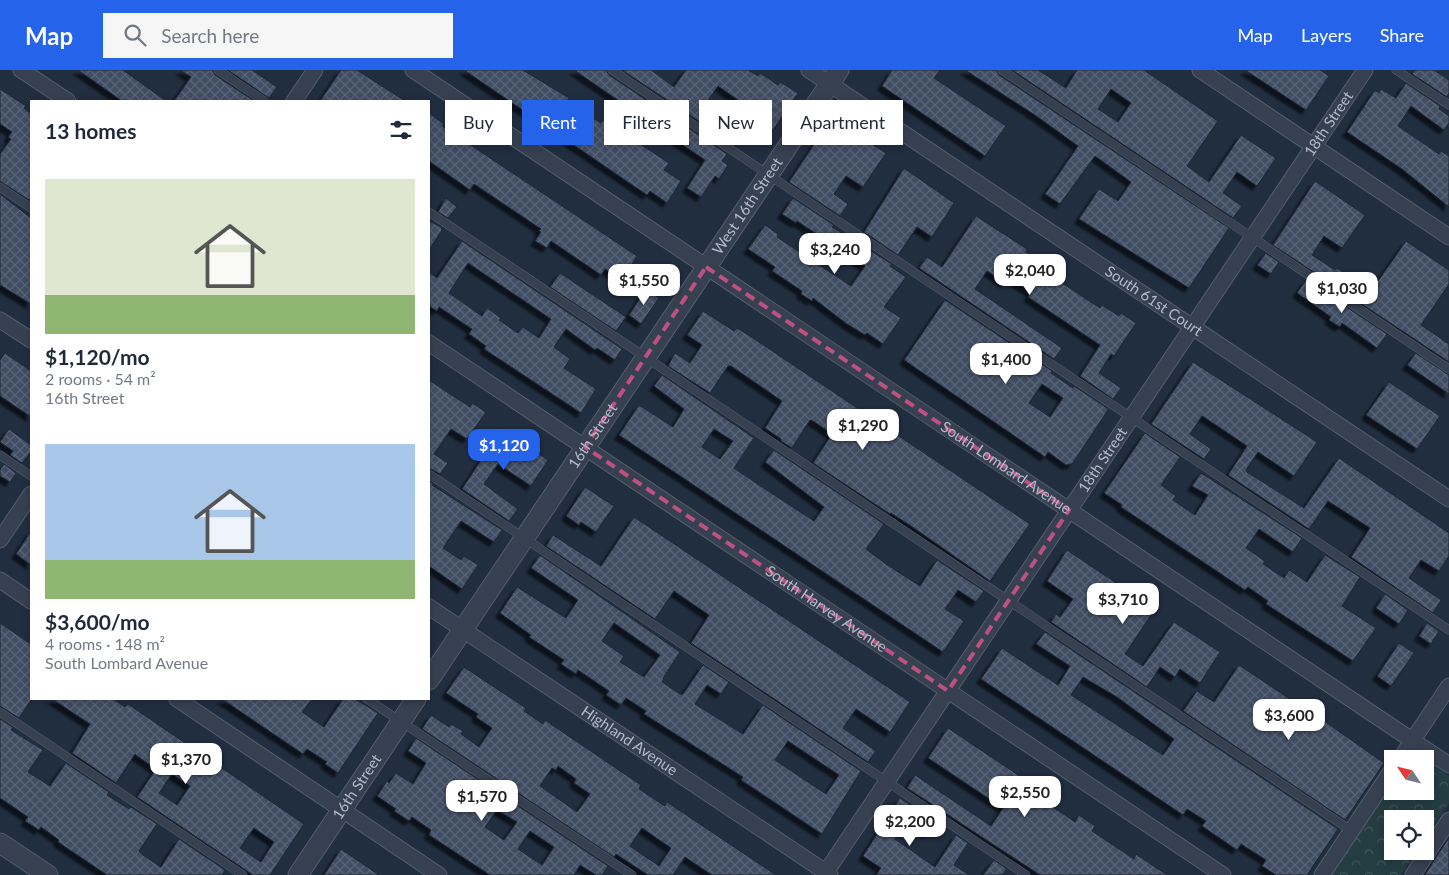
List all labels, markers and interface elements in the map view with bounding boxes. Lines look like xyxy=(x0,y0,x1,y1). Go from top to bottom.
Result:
search box xyxy=(103,13,453,58)
text: Map xyxy=(25,21,73,50)
icon: search xyxy=(121,21,149,49)
text: Search here xyxy=(161,24,259,47)
text: Map xyxy=(1237,24,1273,46)
text: Layers xyxy=(1301,24,1352,46)
text: Share xyxy=(1380,24,1424,46)
street label: 18th Street xyxy=(1300,87,1357,159)
chip: Buy xyxy=(445,100,512,145)
chip: Rent xyxy=(522,100,594,145)
chip: Filters xyxy=(604,100,689,145)
chip: New xyxy=(699,100,772,145)
chip: Apartment xyxy=(782,100,903,145)
icon: filters xyxy=(387,116,415,144)
text: 13 homes xyxy=(45,118,136,143)
street label: West 16th Street xyxy=(708,153,786,257)
icon: home xyxy=(185,211,275,301)
pin: $3,240 xyxy=(794,232,876,275)
text: $3,240 xyxy=(810,239,860,258)
pin: $2,040 xyxy=(989,254,1071,296)
text: $2,040 xyxy=(1005,260,1055,279)
street label: South 61st Court xyxy=(1102,261,1207,340)
pin: $1,550 xyxy=(603,264,685,306)
text: $1,550 xyxy=(619,270,669,289)
pin: $1,030 xyxy=(1301,272,1383,314)
text: $1,030 xyxy=(1317,278,1367,297)
pin: $1,400 xyxy=(965,342,1047,385)
text: $1,120/mo xyxy=(45,344,150,369)
text: $1,400 xyxy=(981,349,1031,368)
text: 2 rooms · 54 m² xyxy=(45,369,156,388)
text: 16th Street xyxy=(45,388,124,407)
street label: 16th Street xyxy=(564,399,621,471)
pin: $1,290 xyxy=(822,408,904,451)
text: $1,290 xyxy=(838,415,888,434)
street label: South Lombard Avenue xyxy=(938,417,1075,517)
street label: 18th Street xyxy=(1074,423,1131,495)
pin: $1,120 xyxy=(463,428,545,471)
text: $1,120 xyxy=(479,435,529,454)
icon: home xyxy=(185,476,275,566)
street label: South Harvey Avenue xyxy=(762,561,891,655)
pin: $3,710 xyxy=(1082,582,1164,625)
text: $3,710 xyxy=(1098,589,1148,608)
text: $3,600/mo xyxy=(45,609,150,634)
text: 4 rooms · 148 m² xyxy=(45,634,165,653)
text: South Lombard Avenue xyxy=(45,653,208,672)
pin: $3,600 xyxy=(1248,698,1330,741)
street label: Highland Avenue xyxy=(578,701,682,779)
text: $3,600 xyxy=(1264,705,1314,724)
pin: $1,370 xyxy=(145,742,227,785)
text: $1,370 xyxy=(161,749,211,768)
street label: 16th Street xyxy=(328,750,385,822)
north arrow xyxy=(1384,750,1434,800)
map controls xyxy=(1384,750,1434,860)
pin: $2,550 xyxy=(984,776,1066,818)
pin: $1,570 xyxy=(441,780,523,822)
text: $2,550 xyxy=(1000,782,1050,801)
text: $1,570 xyxy=(457,786,507,805)
pin: $2,200 xyxy=(869,804,951,847)
button: locate xyxy=(1384,810,1434,860)
text: $2,200 xyxy=(885,811,935,830)

